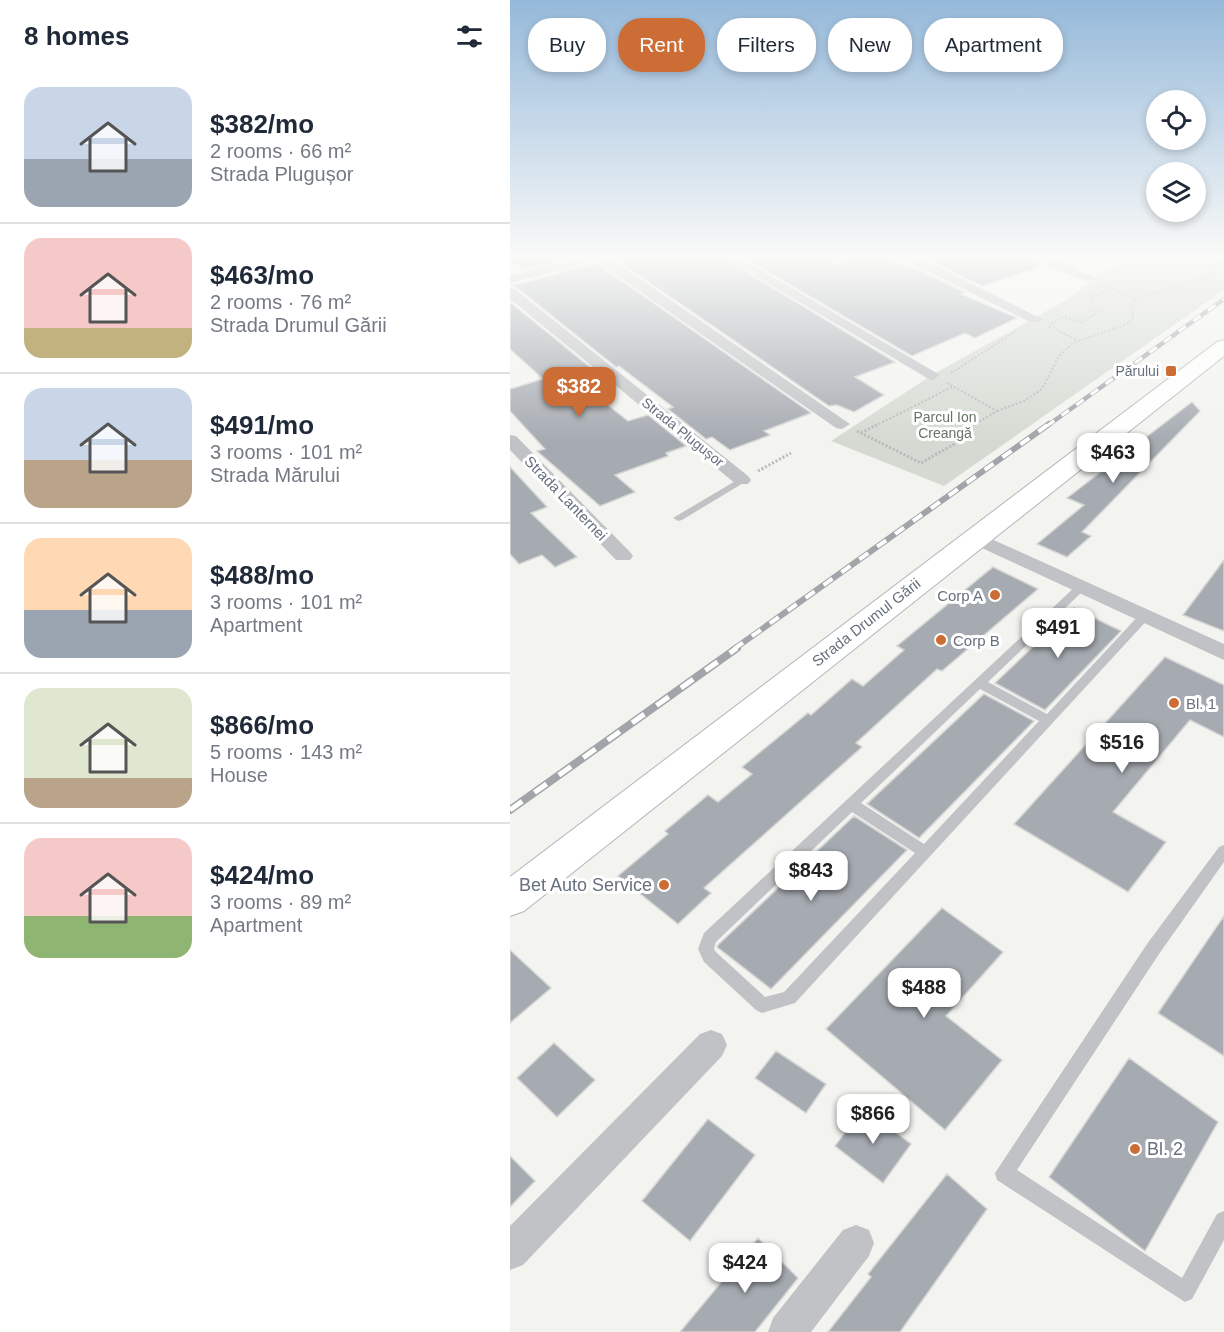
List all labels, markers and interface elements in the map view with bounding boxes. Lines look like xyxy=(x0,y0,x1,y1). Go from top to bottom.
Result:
chip: Buy xyxy=(528,18,606,72)
chip: Rent xyxy=(618,18,705,72)
chip: Filters xyxy=(717,18,816,72)
chip: New xyxy=(828,18,912,72)
chip: Apartment xyxy=(924,18,1063,72)
icon: filters xyxy=(453,20,486,53)
text: 8 homes xyxy=(24,21,130,51)
map controls xyxy=(1146,90,1206,222)
button: locate xyxy=(1146,90,1206,150)
text: $382/mo xyxy=(210,109,314,139)
icon: home xyxy=(72,111,144,183)
text: 2 rooms · 66 m² xyxy=(210,140,351,162)
button: layers xyxy=(1146,162,1206,222)
text: Strada Plugușor xyxy=(210,163,353,185)
text: $463/mo xyxy=(210,260,314,290)
icon: home xyxy=(72,262,144,334)
text: 2 rooms · 76 m² xyxy=(210,291,351,313)
text: Strada Drumul Gării xyxy=(210,314,387,336)
place label: Părului xyxy=(1115,363,1159,379)
marker: Părului xyxy=(1164,364,1178,378)
pin: $382 xyxy=(543,367,615,418)
text: $382 xyxy=(557,375,601,397)
street label: Strada Plugușor xyxy=(639,394,727,470)
park label: Parcul Ion Creangă xyxy=(913,409,977,441)
text: $491/mo xyxy=(210,410,314,440)
icon: home xyxy=(72,412,144,484)
pin: $463 xyxy=(1077,433,1149,484)
text: 3 rooms · 101 m² xyxy=(210,441,362,463)
text: $463 xyxy=(1091,441,1135,463)
street label: Strada Lanternei xyxy=(521,452,611,544)
text: Strada Mărului xyxy=(210,464,340,486)
text: $488/mo xyxy=(210,560,314,590)
icon: home xyxy=(72,562,144,634)
street label: Strada Drumul Gării xyxy=(809,574,923,670)
place label: Corp A xyxy=(937,587,983,604)
marker: Corp A xyxy=(988,588,1002,602)
text: 3 rooms · 101 m² xyxy=(210,591,362,613)
pin: $491 xyxy=(1022,608,1094,659)
text: Apartment xyxy=(210,614,302,636)
text: $491 xyxy=(1036,616,1080,638)
place label: Corp B xyxy=(953,632,1000,649)
marker: Corp B xyxy=(934,633,948,647)
place label: Bl. 1 xyxy=(1186,695,1216,712)
marker: Bl. 1 xyxy=(1167,696,1181,710)
text: $866/mo xyxy=(210,710,314,740)
icon: home xyxy=(72,712,144,784)
pin: $516 xyxy=(1086,723,1158,774)
text: $516 xyxy=(1100,731,1144,753)
text: 5 rooms · 143 m² xyxy=(210,741,362,763)
text: House xyxy=(210,764,268,786)
pin: $843 xyxy=(775,851,847,902)
text: $843 xyxy=(789,859,833,881)
text: $424/mo xyxy=(210,860,314,890)
icon: home xyxy=(72,862,144,934)
place label: Bet Auto Service xyxy=(519,875,652,895)
marker: Bet Auto Service xyxy=(657,878,671,892)
text: 3 rooms · 89 m² xyxy=(210,891,351,913)
text: Apartment xyxy=(210,914,302,936)
pin: $488 xyxy=(888,968,960,1019)
text: $488 xyxy=(902,976,946,998)
pin: $866 xyxy=(837,1094,909,1145)
text: $866 xyxy=(851,1102,895,1124)
place label: Bl. 2 xyxy=(1147,1139,1183,1159)
marker: Bl. 2 xyxy=(1128,1142,1142,1156)
pin: $424 xyxy=(709,1243,781,1294)
text: $424 xyxy=(723,1251,767,1273)

